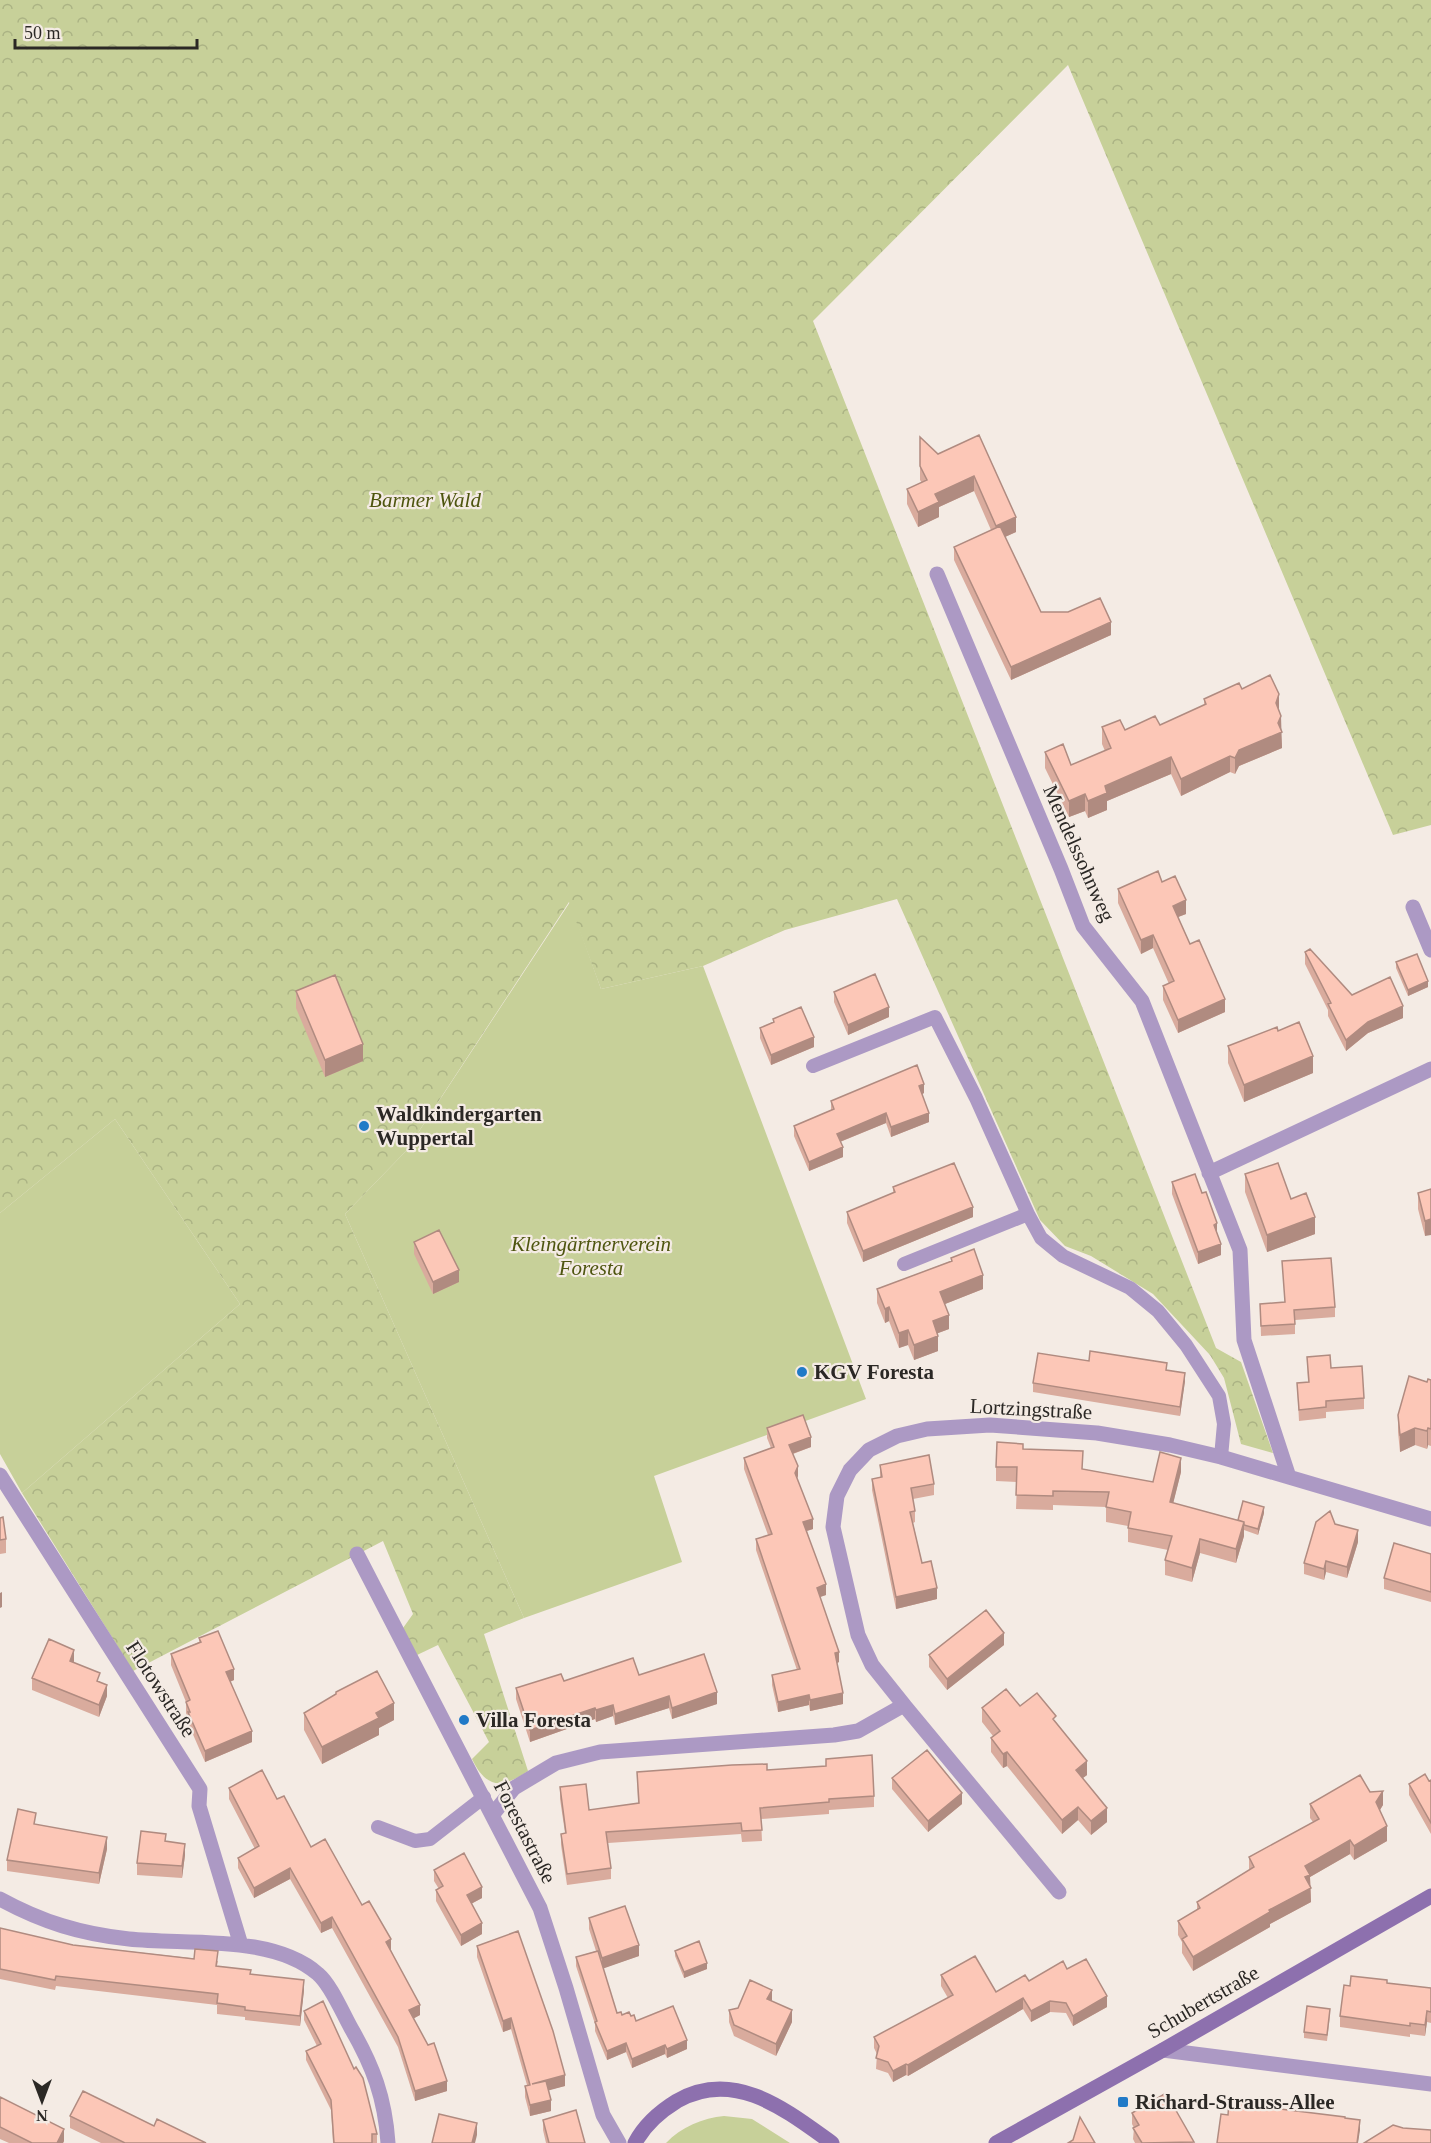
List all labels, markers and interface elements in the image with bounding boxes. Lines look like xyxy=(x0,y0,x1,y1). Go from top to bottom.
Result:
scale bar xyxy=(15,12,196,50)
text: 50 m xyxy=(24,23,61,43)
park label: Barmer Wald xyxy=(369,488,481,512)
street label: Mendelssohnweg xyxy=(1038,781,1120,925)
place label: Waldkindergarten Wuppertal xyxy=(376,1102,542,1150)
marker: Waldkindergarten Wuppertal xyxy=(357,1119,371,1133)
park label: Kleingärtnerverein Foresta xyxy=(510,1232,671,1280)
place label: KGV Foresta xyxy=(814,1360,934,1384)
marker: KGV Foresta xyxy=(795,1365,809,1379)
street label: Lortzingstraße xyxy=(969,1394,1093,1424)
street label: Flotowstraße xyxy=(121,1636,201,1742)
place label: Villa Foresta xyxy=(476,1708,591,1732)
marker: Villa Foresta xyxy=(457,1713,471,1727)
street label: Forestastraße xyxy=(489,1777,561,1887)
street label: Schubertstraße xyxy=(1143,1960,1263,2044)
north arrow xyxy=(12,2071,72,2131)
place label: Richard-Strauss-Allee xyxy=(1135,2090,1334,2114)
marker: Richard-Strauss-Allee xyxy=(1116,2095,1130,2109)
text: N xyxy=(36,2107,48,2124)

